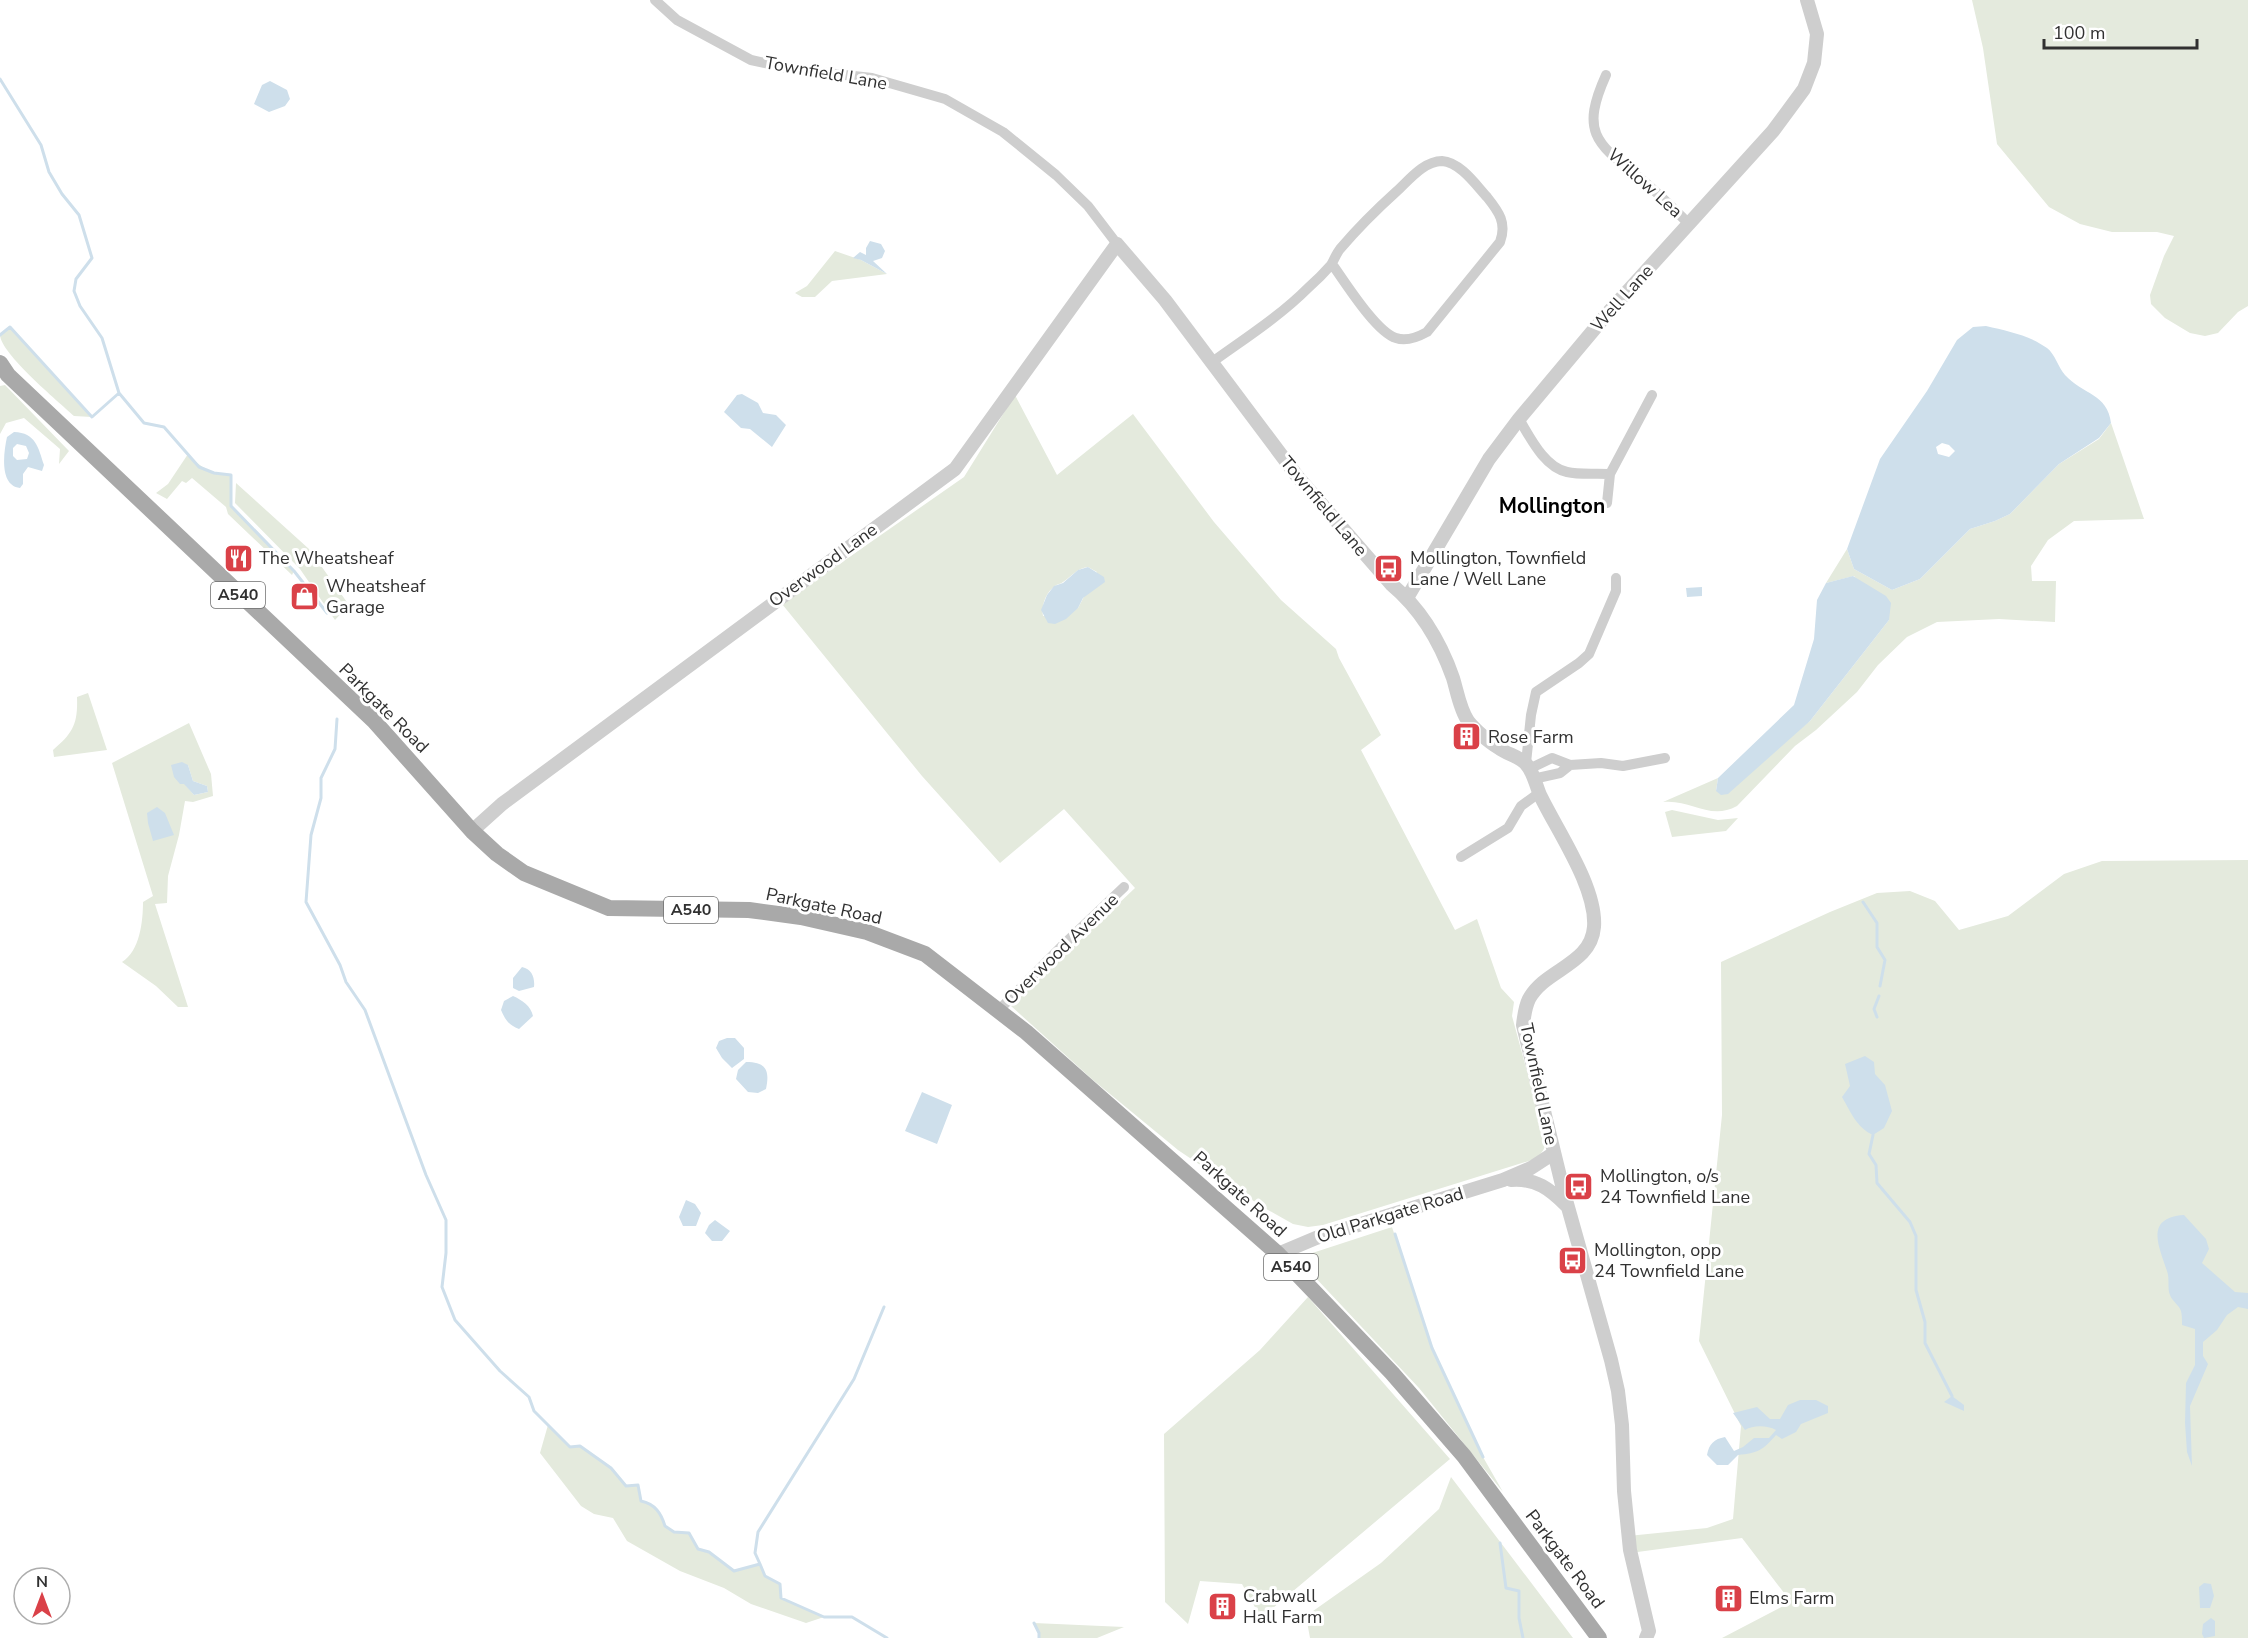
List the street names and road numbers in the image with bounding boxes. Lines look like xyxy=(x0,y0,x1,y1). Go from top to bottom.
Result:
street label: Townfield Lane xyxy=(763,50,889,96)
street label: Willow Lea xyxy=(1602,143,1688,223)
street label: Well Lane xyxy=(1585,259,1659,337)
street label: Townfield Lane xyxy=(1275,451,1373,561)
street label: Overwood Lane xyxy=(764,517,882,613)
road number: A540 xyxy=(211,582,265,608)
street label: Parkgate Road xyxy=(334,658,434,758)
street label: Parkgate Road xyxy=(764,882,884,930)
street label: Overwood Avenue xyxy=(998,888,1124,1010)
road number: A540 xyxy=(664,897,718,923)
street label: Townfield Lane xyxy=(1514,1021,1564,1147)
street label: Parkgate Road xyxy=(1188,1146,1292,1242)
street label: Old Parkgate Road xyxy=(1314,1181,1466,1249)
road number: A540 xyxy=(1264,1254,1318,1280)
street label: Parkgate Road xyxy=(1520,1505,1610,1613)

